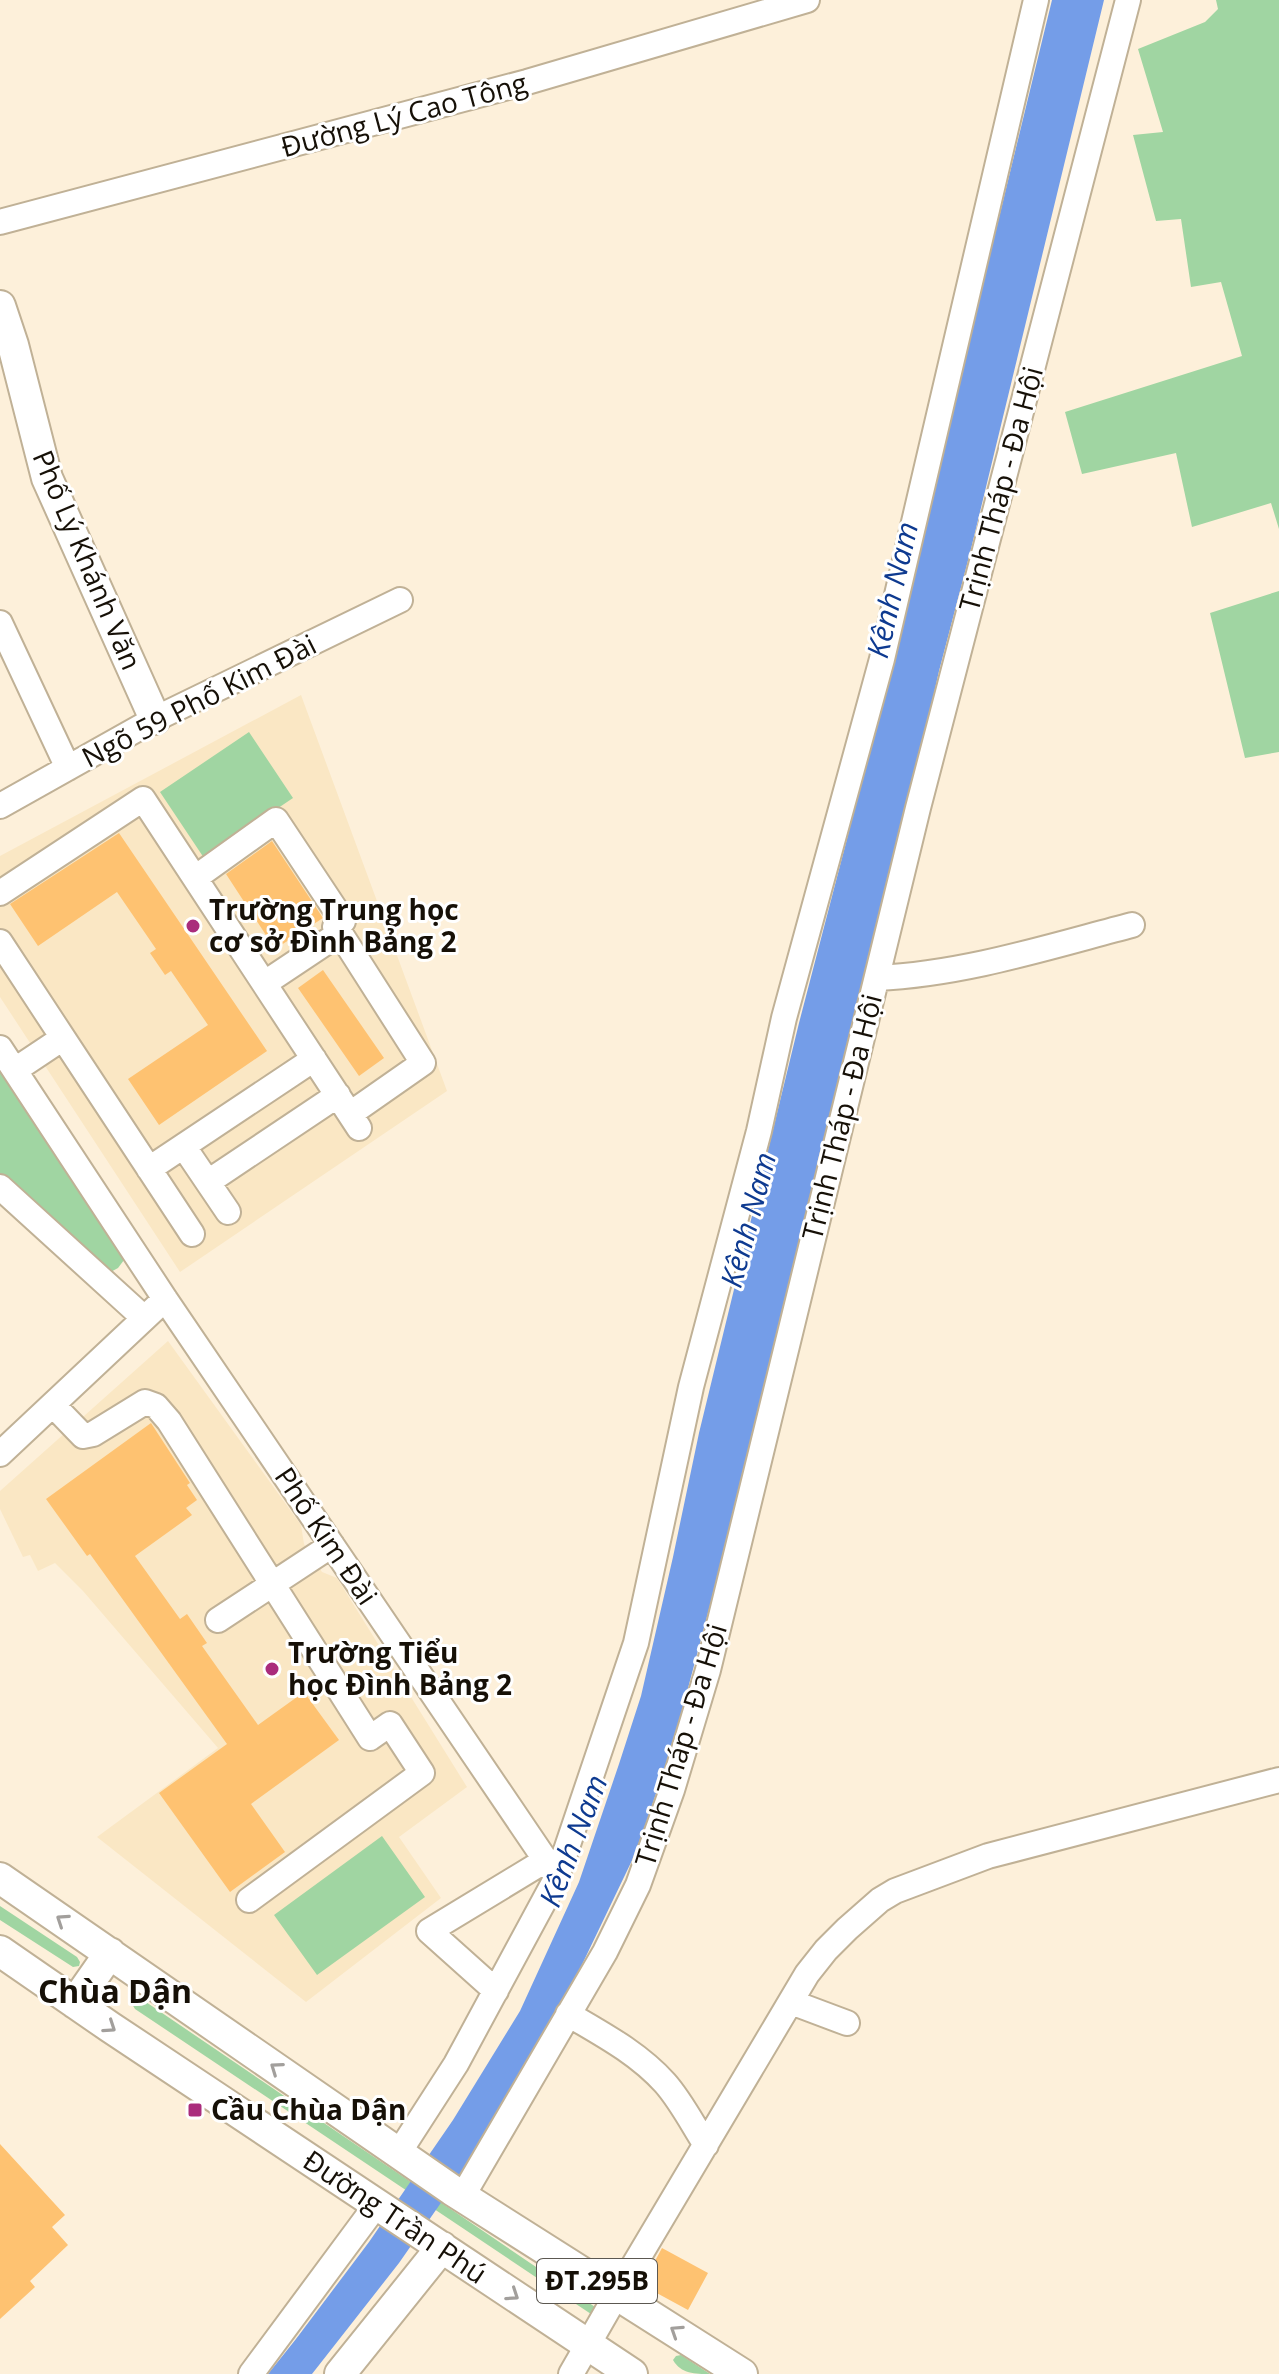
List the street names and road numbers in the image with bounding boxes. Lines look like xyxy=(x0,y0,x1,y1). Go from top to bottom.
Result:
street label: Đường Lý Cao Tông xyxy=(276,63,531,165)
street label: Trịnh Tháp - Đa Hội xyxy=(949,362,1051,615)
street label: Phố Lý Khánh Văn xyxy=(25,444,151,675)
street label: Ngõ 59 Phố Kim Đài xyxy=(75,625,322,776)
street label: Trịnh Tháp - Đa Hội xyxy=(792,990,890,1244)
street label: Phố Kim Đài xyxy=(267,1459,387,1612)
street label: Trịnh Tháp - Đa Hội xyxy=(625,1619,735,1871)
street label: Đường Trần Phú xyxy=(296,2141,495,2292)
road number: ĐT.295B xyxy=(537,2259,657,2303)

